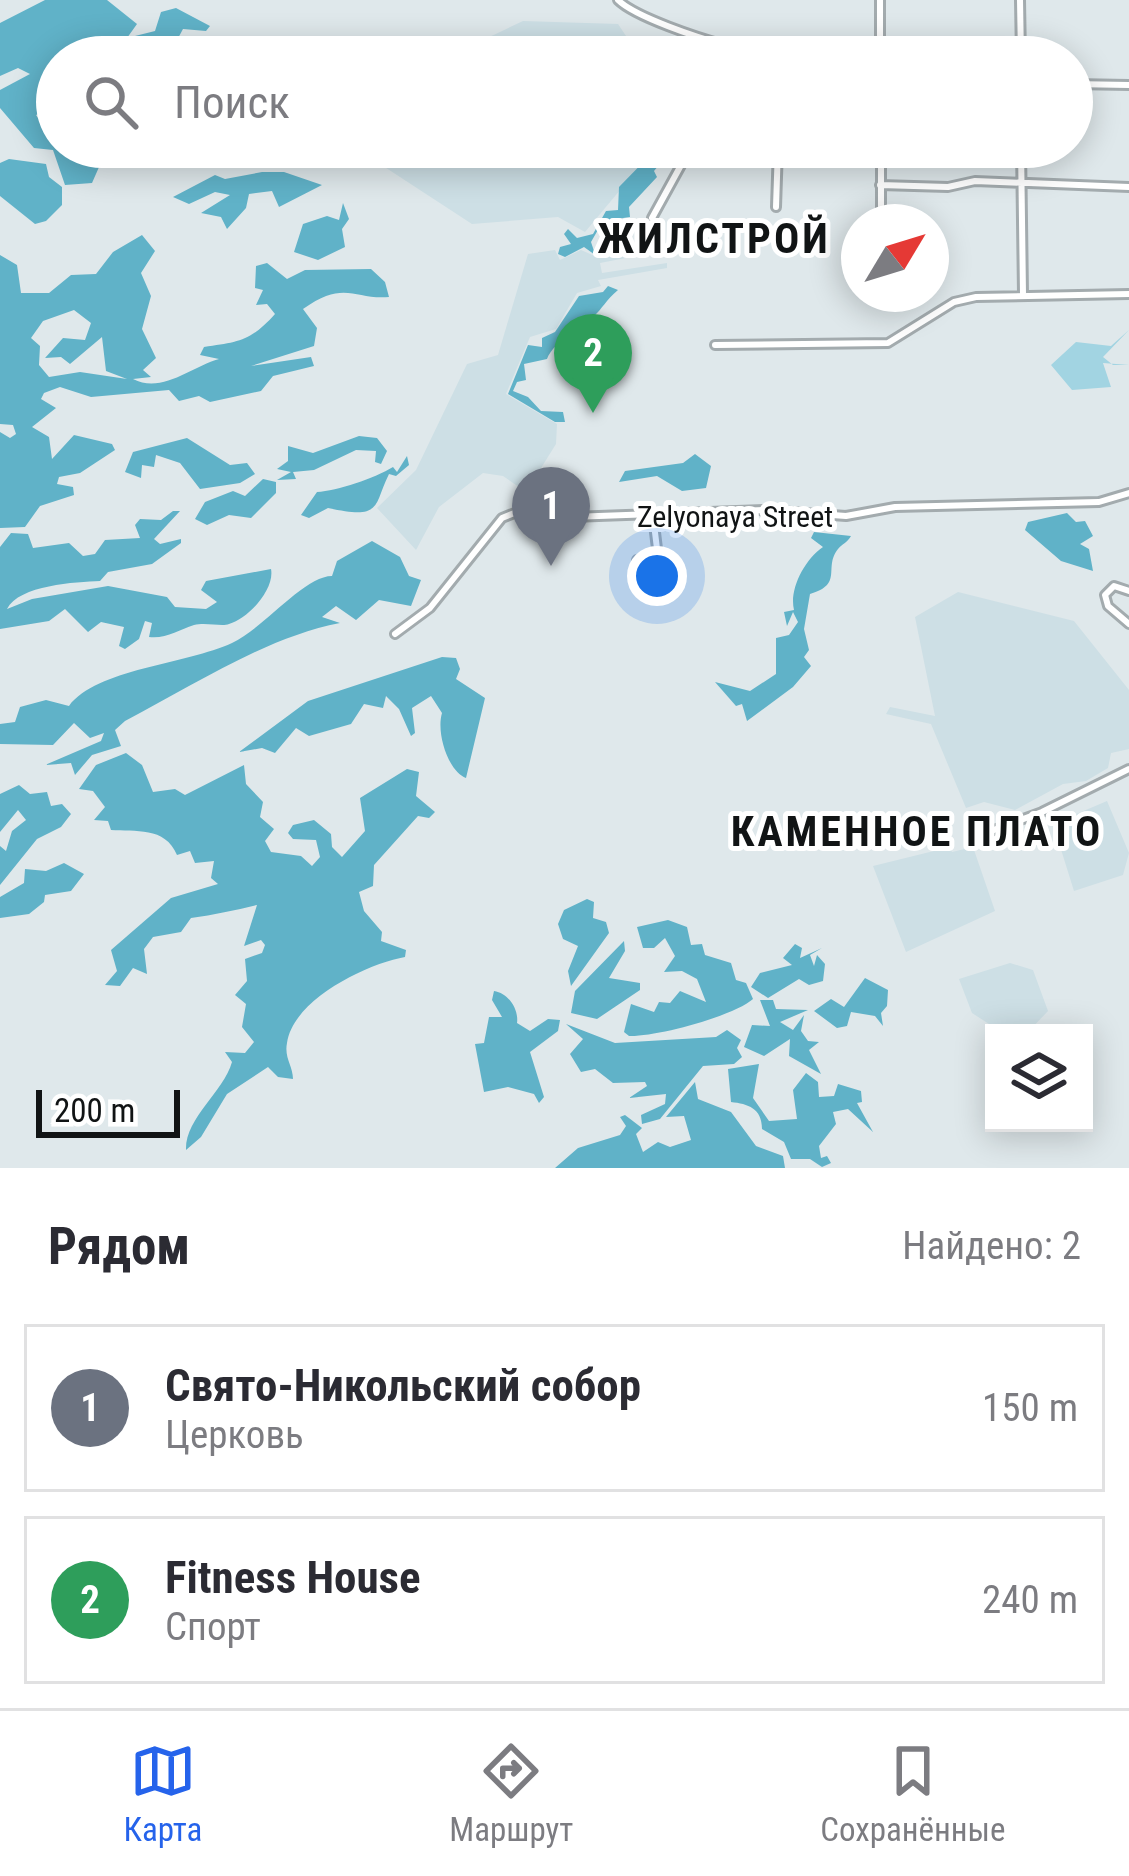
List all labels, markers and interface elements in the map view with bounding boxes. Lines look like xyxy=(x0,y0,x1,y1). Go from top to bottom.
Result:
search box xyxy=(36,36,1093,168)
icon: search xyxy=(78,69,144,135)
text: Поиск xyxy=(174,76,290,129)
north arrow xyxy=(841,204,949,312)
district label: ЖИЛСТРОЙ xyxy=(597,214,831,263)
pin: 2 xyxy=(554,314,632,413)
pin: 1 xyxy=(512,467,590,566)
street label: Zelyonaya Street xyxy=(637,499,833,534)
your location xyxy=(627,546,687,606)
district label: КАМЕННОЕ ПЛАТО xyxy=(731,807,1103,856)
map controls xyxy=(985,1024,1093,1132)
button: layers xyxy=(985,1024,1093,1132)
scale bar xyxy=(36,1084,180,1137)
text: 200 m xyxy=(54,1091,135,1130)
text: Рядом xyxy=(48,1217,190,1276)
text: Найдено: 2 xyxy=(902,1223,1081,1269)
text: Свято-Никольский собор xyxy=(165,1359,641,1412)
text: 1 xyxy=(80,1385,100,1431)
text: 150 m xyxy=(982,1385,1078,1431)
text: Церковь xyxy=(165,1412,304,1458)
text: Fitness House xyxy=(165,1551,421,1604)
text: 2 xyxy=(80,1577,100,1623)
text: 240 m xyxy=(982,1577,1078,1623)
text: Спорт xyxy=(165,1604,261,1650)
tab: Карта xyxy=(123,1738,202,1849)
tab: Маршрут xyxy=(449,1738,573,1849)
tab: Сохранённые xyxy=(820,1738,1006,1849)

